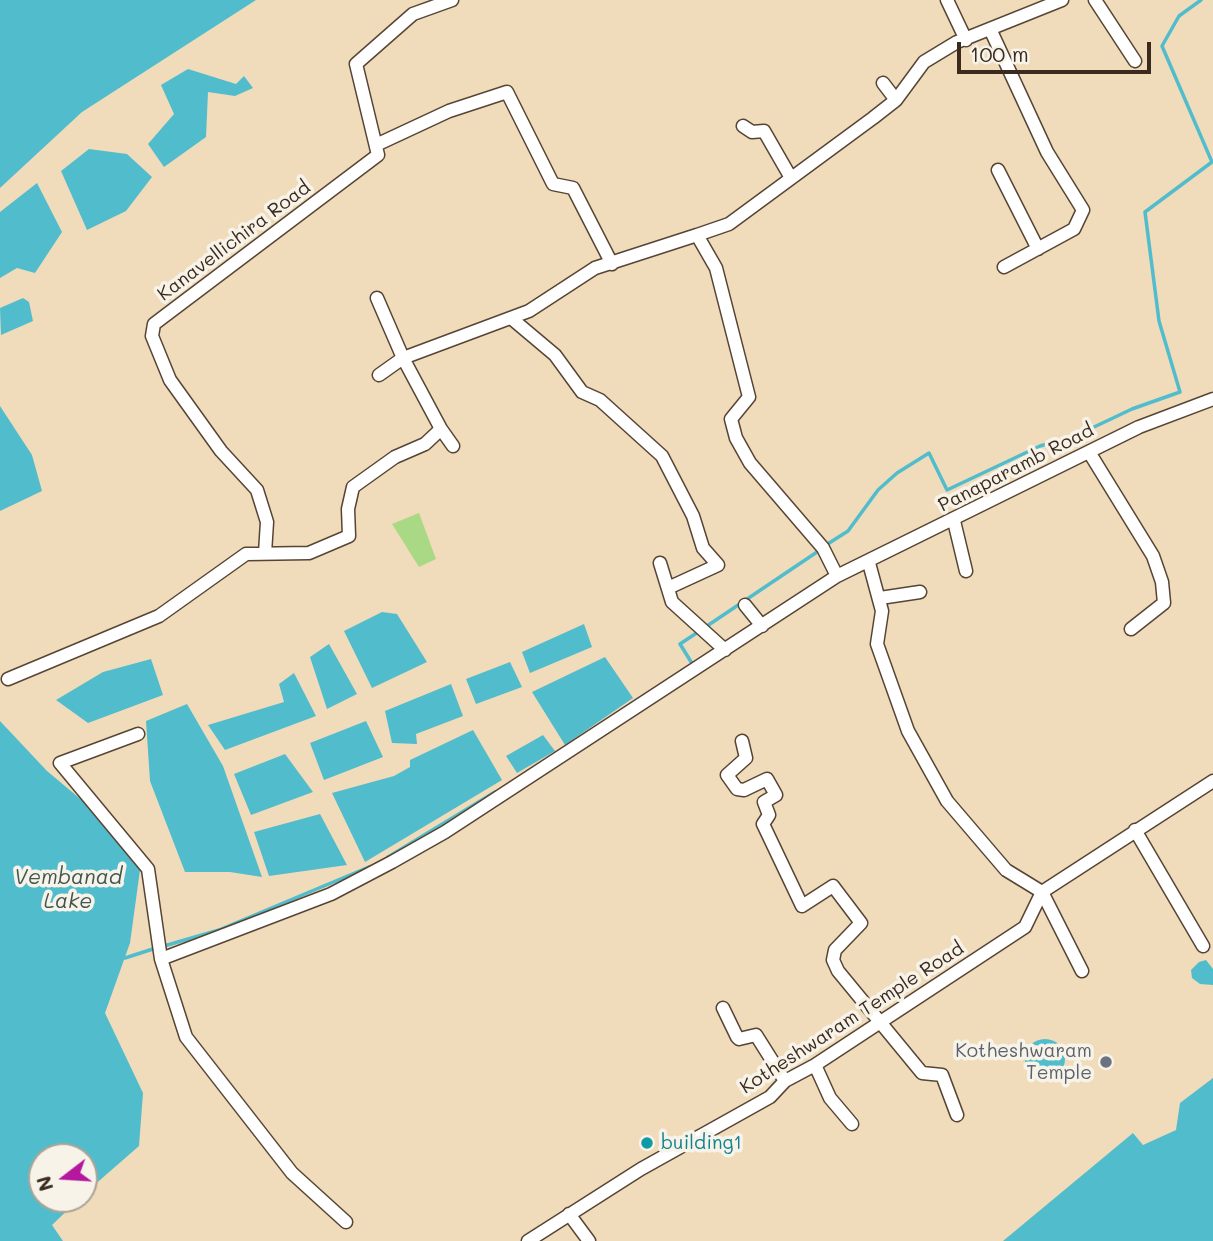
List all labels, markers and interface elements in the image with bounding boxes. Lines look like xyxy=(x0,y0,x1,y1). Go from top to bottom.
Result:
scale bar xyxy=(961,28,1155,72)
text: 100 m xyxy=(970,40,1029,67)
street label: Kanavellichira Road xyxy=(153,176,315,306)
street label: Panaparamb Road xyxy=(934,419,1098,517)
water label: Vembanad Lake xyxy=(14,865,122,915)
street label: Kotheshwaram Temple Road xyxy=(736,937,968,1099)
place label: Kotheshwaram Temple xyxy=(955,1040,1092,1084)
marker: Kotheshwaram Temple xyxy=(1098,1054,1114,1070)
place label: building1 xyxy=(661,1132,742,1154)
marker: building1 xyxy=(639,1135,655,1151)
north arrow xyxy=(28,1143,98,1213)
text: N xyxy=(30,1173,58,1194)

